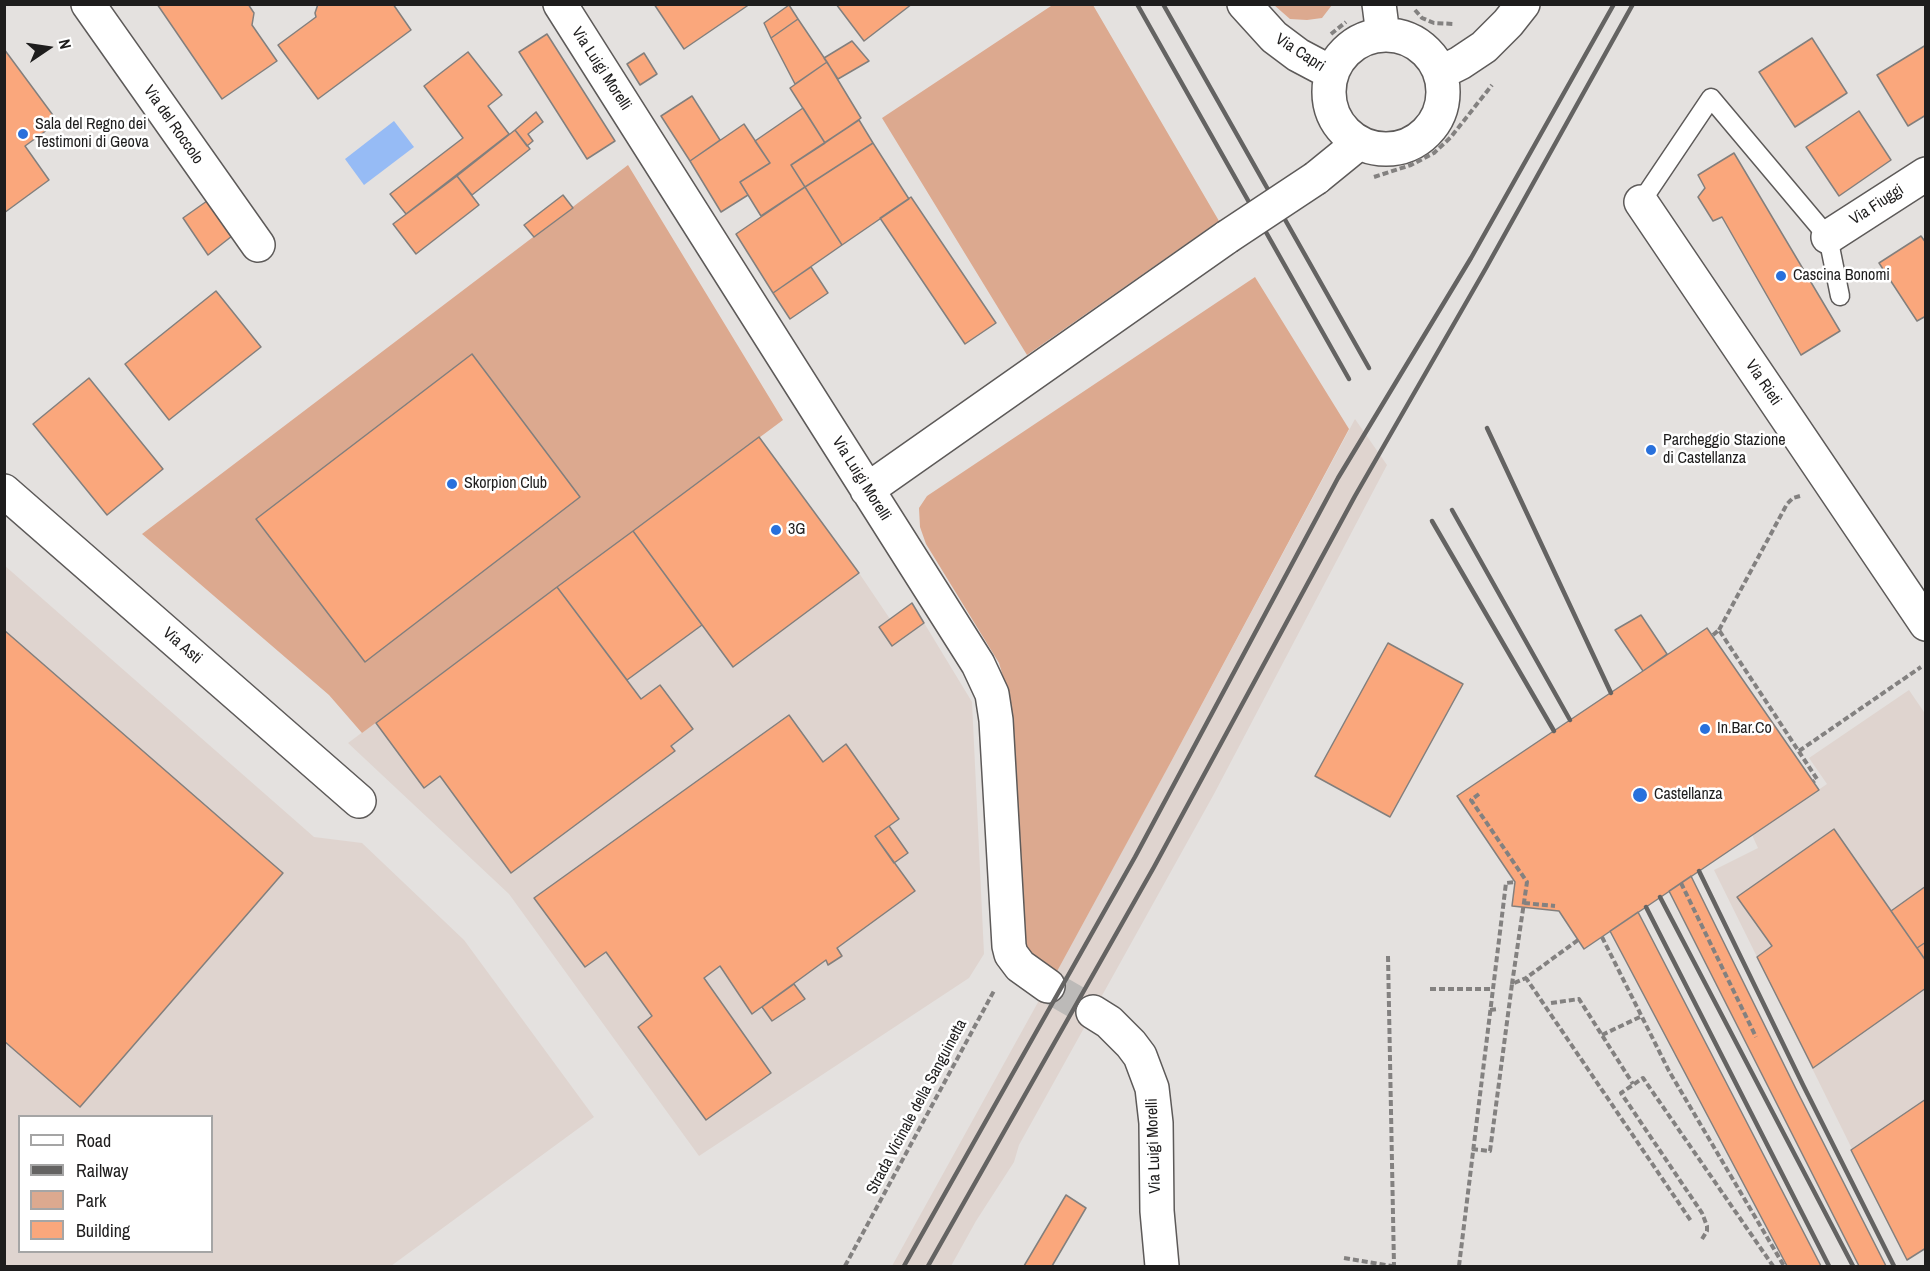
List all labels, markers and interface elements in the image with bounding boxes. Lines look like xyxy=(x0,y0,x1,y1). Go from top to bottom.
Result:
north arrow xyxy=(18,18,78,78)
street label: Via Luigi Morelli xyxy=(567,24,635,114)
street label: Via Capri xyxy=(1272,30,1328,76)
text: N xyxy=(54,37,77,51)
street label: Via del Roccolo xyxy=(139,82,207,168)
place label: Sala del Regno dei Testimoni di Geova xyxy=(35,115,149,153)
marker: Sala del Regno dei Testimoni di Geova xyxy=(16,127,30,141)
street label: Via Fiuggi xyxy=(1846,181,1908,229)
place label: Cascina Bonomi xyxy=(1793,266,1890,286)
marker: Cascina Bonomi xyxy=(1774,269,1788,283)
street label: Via Rieti xyxy=(1741,357,1785,409)
place label: Parcheggio Stazione di Castellanza xyxy=(1663,431,1786,469)
street label: Via Luigi Morelli xyxy=(828,433,894,525)
marker: Parcheggio Stazione di Castellanza xyxy=(1644,443,1658,457)
place label: Skorpion Club xyxy=(464,474,547,494)
marker: Skorpion Club xyxy=(445,477,459,491)
place label: 3G xyxy=(788,520,806,540)
marker: 3G xyxy=(769,523,783,537)
street label: Via Asti xyxy=(158,624,206,668)
place label: In.Bar.Co xyxy=(1717,719,1772,739)
marker: In.Bar.Co xyxy=(1698,722,1712,736)
place label: Castellanza xyxy=(1654,785,1723,805)
marker: Castellanza xyxy=(1631,786,1649,804)
street label: Strada Vicinale della Sanguinetta xyxy=(863,1016,971,1198)
street label: Via Luigi Morelli xyxy=(1143,1098,1165,1194)
legend xyxy=(18,1115,213,1253)
text: Road xyxy=(76,1128,111,1153)
text: Railway xyxy=(76,1158,129,1183)
text: Park xyxy=(76,1188,106,1213)
text: Building xyxy=(76,1218,130,1243)

